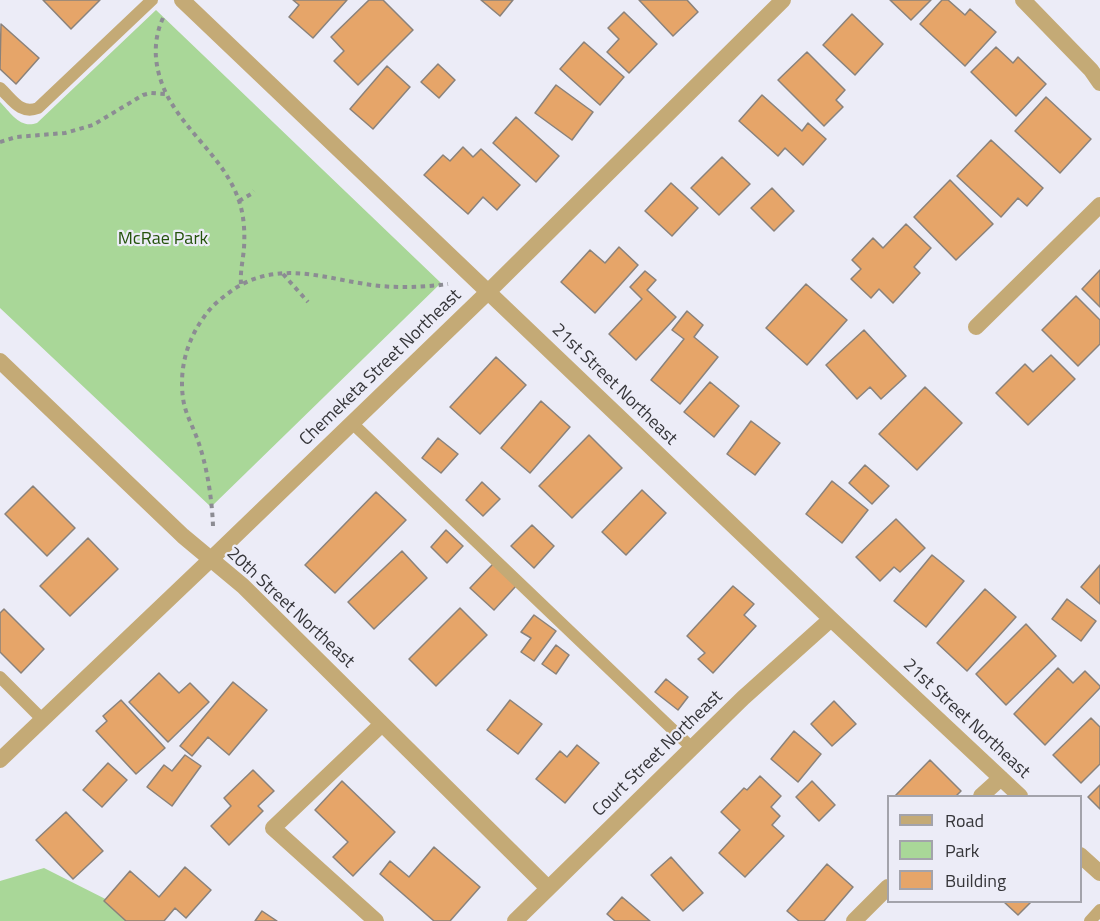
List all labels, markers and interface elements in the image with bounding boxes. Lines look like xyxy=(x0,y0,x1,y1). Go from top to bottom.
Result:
park label: McRae Park xyxy=(118,229,208,251)
street label: Chemeketa Street Northeast xyxy=(296,285,466,451)
street label: 21st Street Northeast xyxy=(547,320,681,450)
street label: 20th Street Northeast xyxy=(222,543,358,673)
street label: 21st Street Northeast xyxy=(898,655,1034,783)
street label: Court Street Northeast xyxy=(589,686,727,822)
legend xyxy=(887,795,1082,903)
text: Road xyxy=(945,807,984,834)
text: Park xyxy=(945,837,979,864)
text: Building xyxy=(945,867,1006,894)

